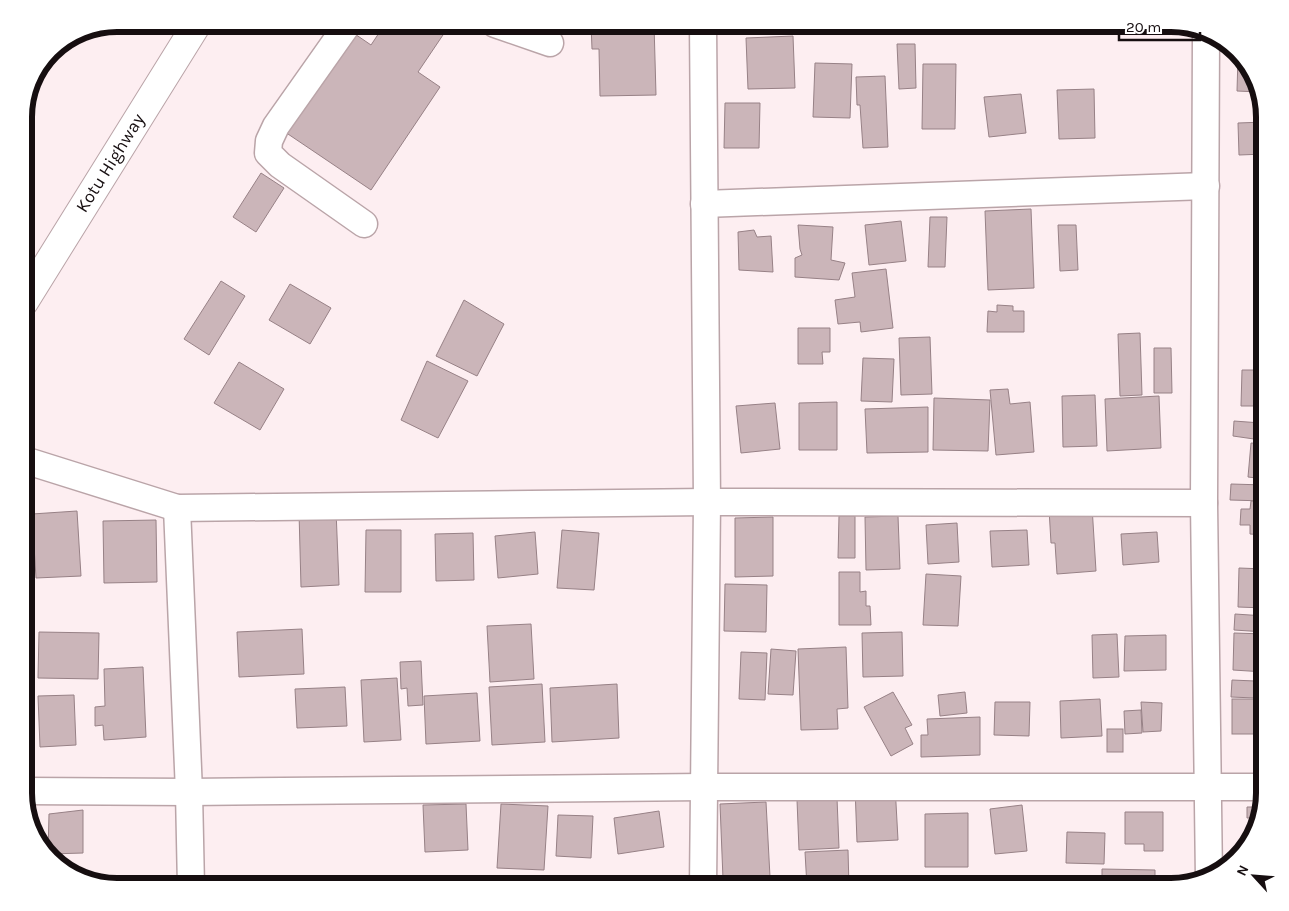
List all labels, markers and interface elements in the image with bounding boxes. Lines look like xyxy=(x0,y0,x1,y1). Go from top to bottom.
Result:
scale bar xyxy=(1119,10,1200,42)
text: 20 m xyxy=(1126,18,1161,36)
street label: Kotu Highway xyxy=(71,109,149,217)
north arrow xyxy=(1229,851,1279,901)
text: N xyxy=(1233,862,1253,879)

